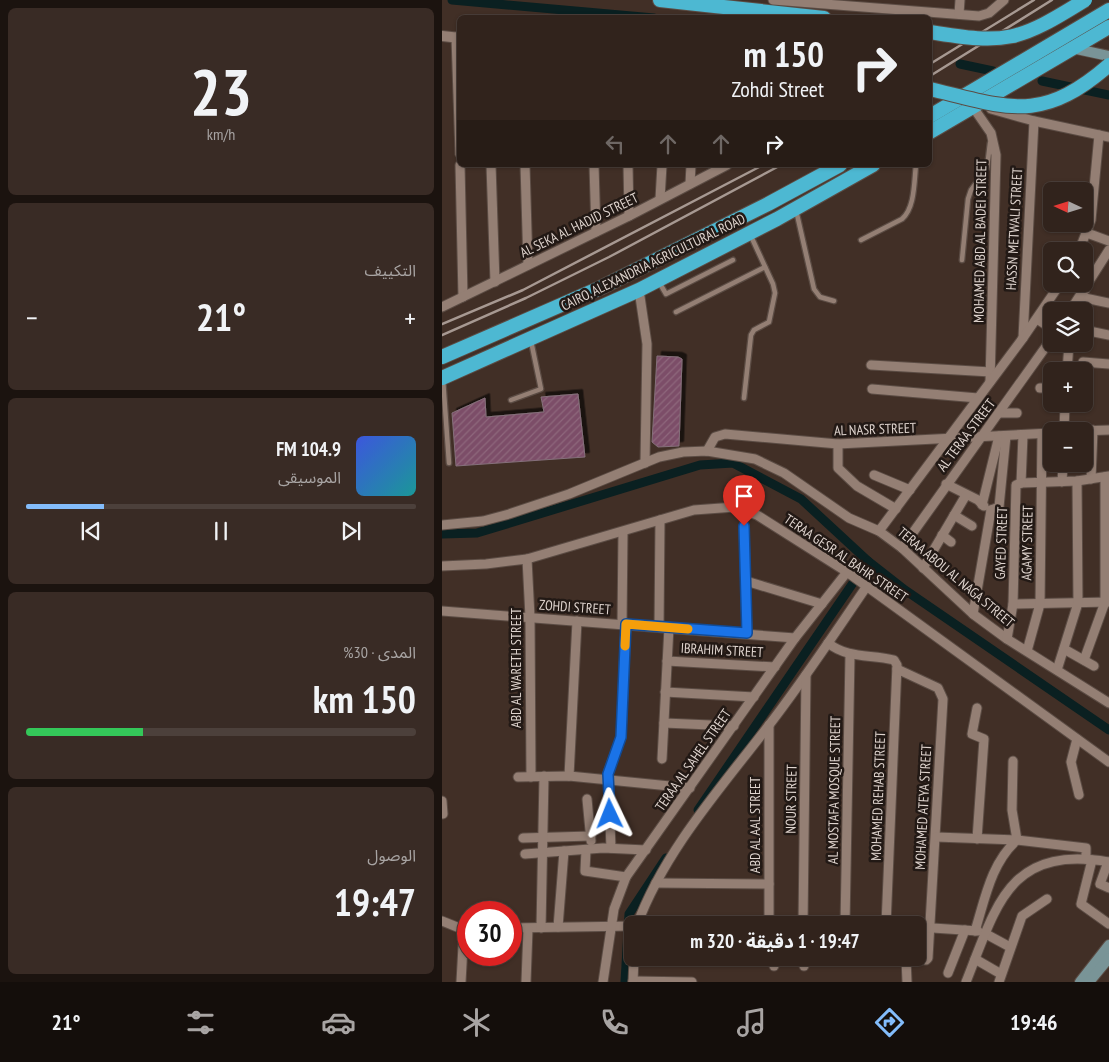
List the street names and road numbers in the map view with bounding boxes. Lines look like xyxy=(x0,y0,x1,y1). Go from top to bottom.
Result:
street label: MOHAMED ABD AL BADEI STREET xyxy=(970,158,990,323)
street label: HASSN METWALI STREET xyxy=(1002,167,1026,291)
street label: AL SEKA AL HADID STREET xyxy=(517,188,642,261)
street label: CAIRO, ALEXANDRIA AGRICULTURAL ROAD xyxy=(558,209,748,315)
street label: AL TERAA STREET xyxy=(933,395,1000,475)
street label: AL NASR STREET xyxy=(834,419,917,439)
street label: AGAMY STREET xyxy=(1017,505,1037,581)
street label: GAYED STREET xyxy=(991,506,1011,580)
street label: TERAA GESR AL BAHR STREET xyxy=(781,510,912,606)
street label: TERAA ABOU AL NAGA STREET xyxy=(894,523,1019,632)
street label: ZOHDI STREET xyxy=(539,596,612,619)
street label: ABD AL WARETH STREET xyxy=(507,607,525,728)
street label: IBRAHIM STREET xyxy=(680,639,765,661)
street label: TERAA AL SAHEL STREET xyxy=(651,705,735,815)
street label: AL MOSTAFA MOSQUE STREET xyxy=(824,715,844,864)
street label: MOHAMED REHAB STREET xyxy=(867,730,889,861)
street label: MOHAMED ATEYA STREET xyxy=(911,743,935,870)
street label: NOUR STREET xyxy=(781,763,801,834)
street label: ABD AL AAL STREET xyxy=(746,776,764,873)

